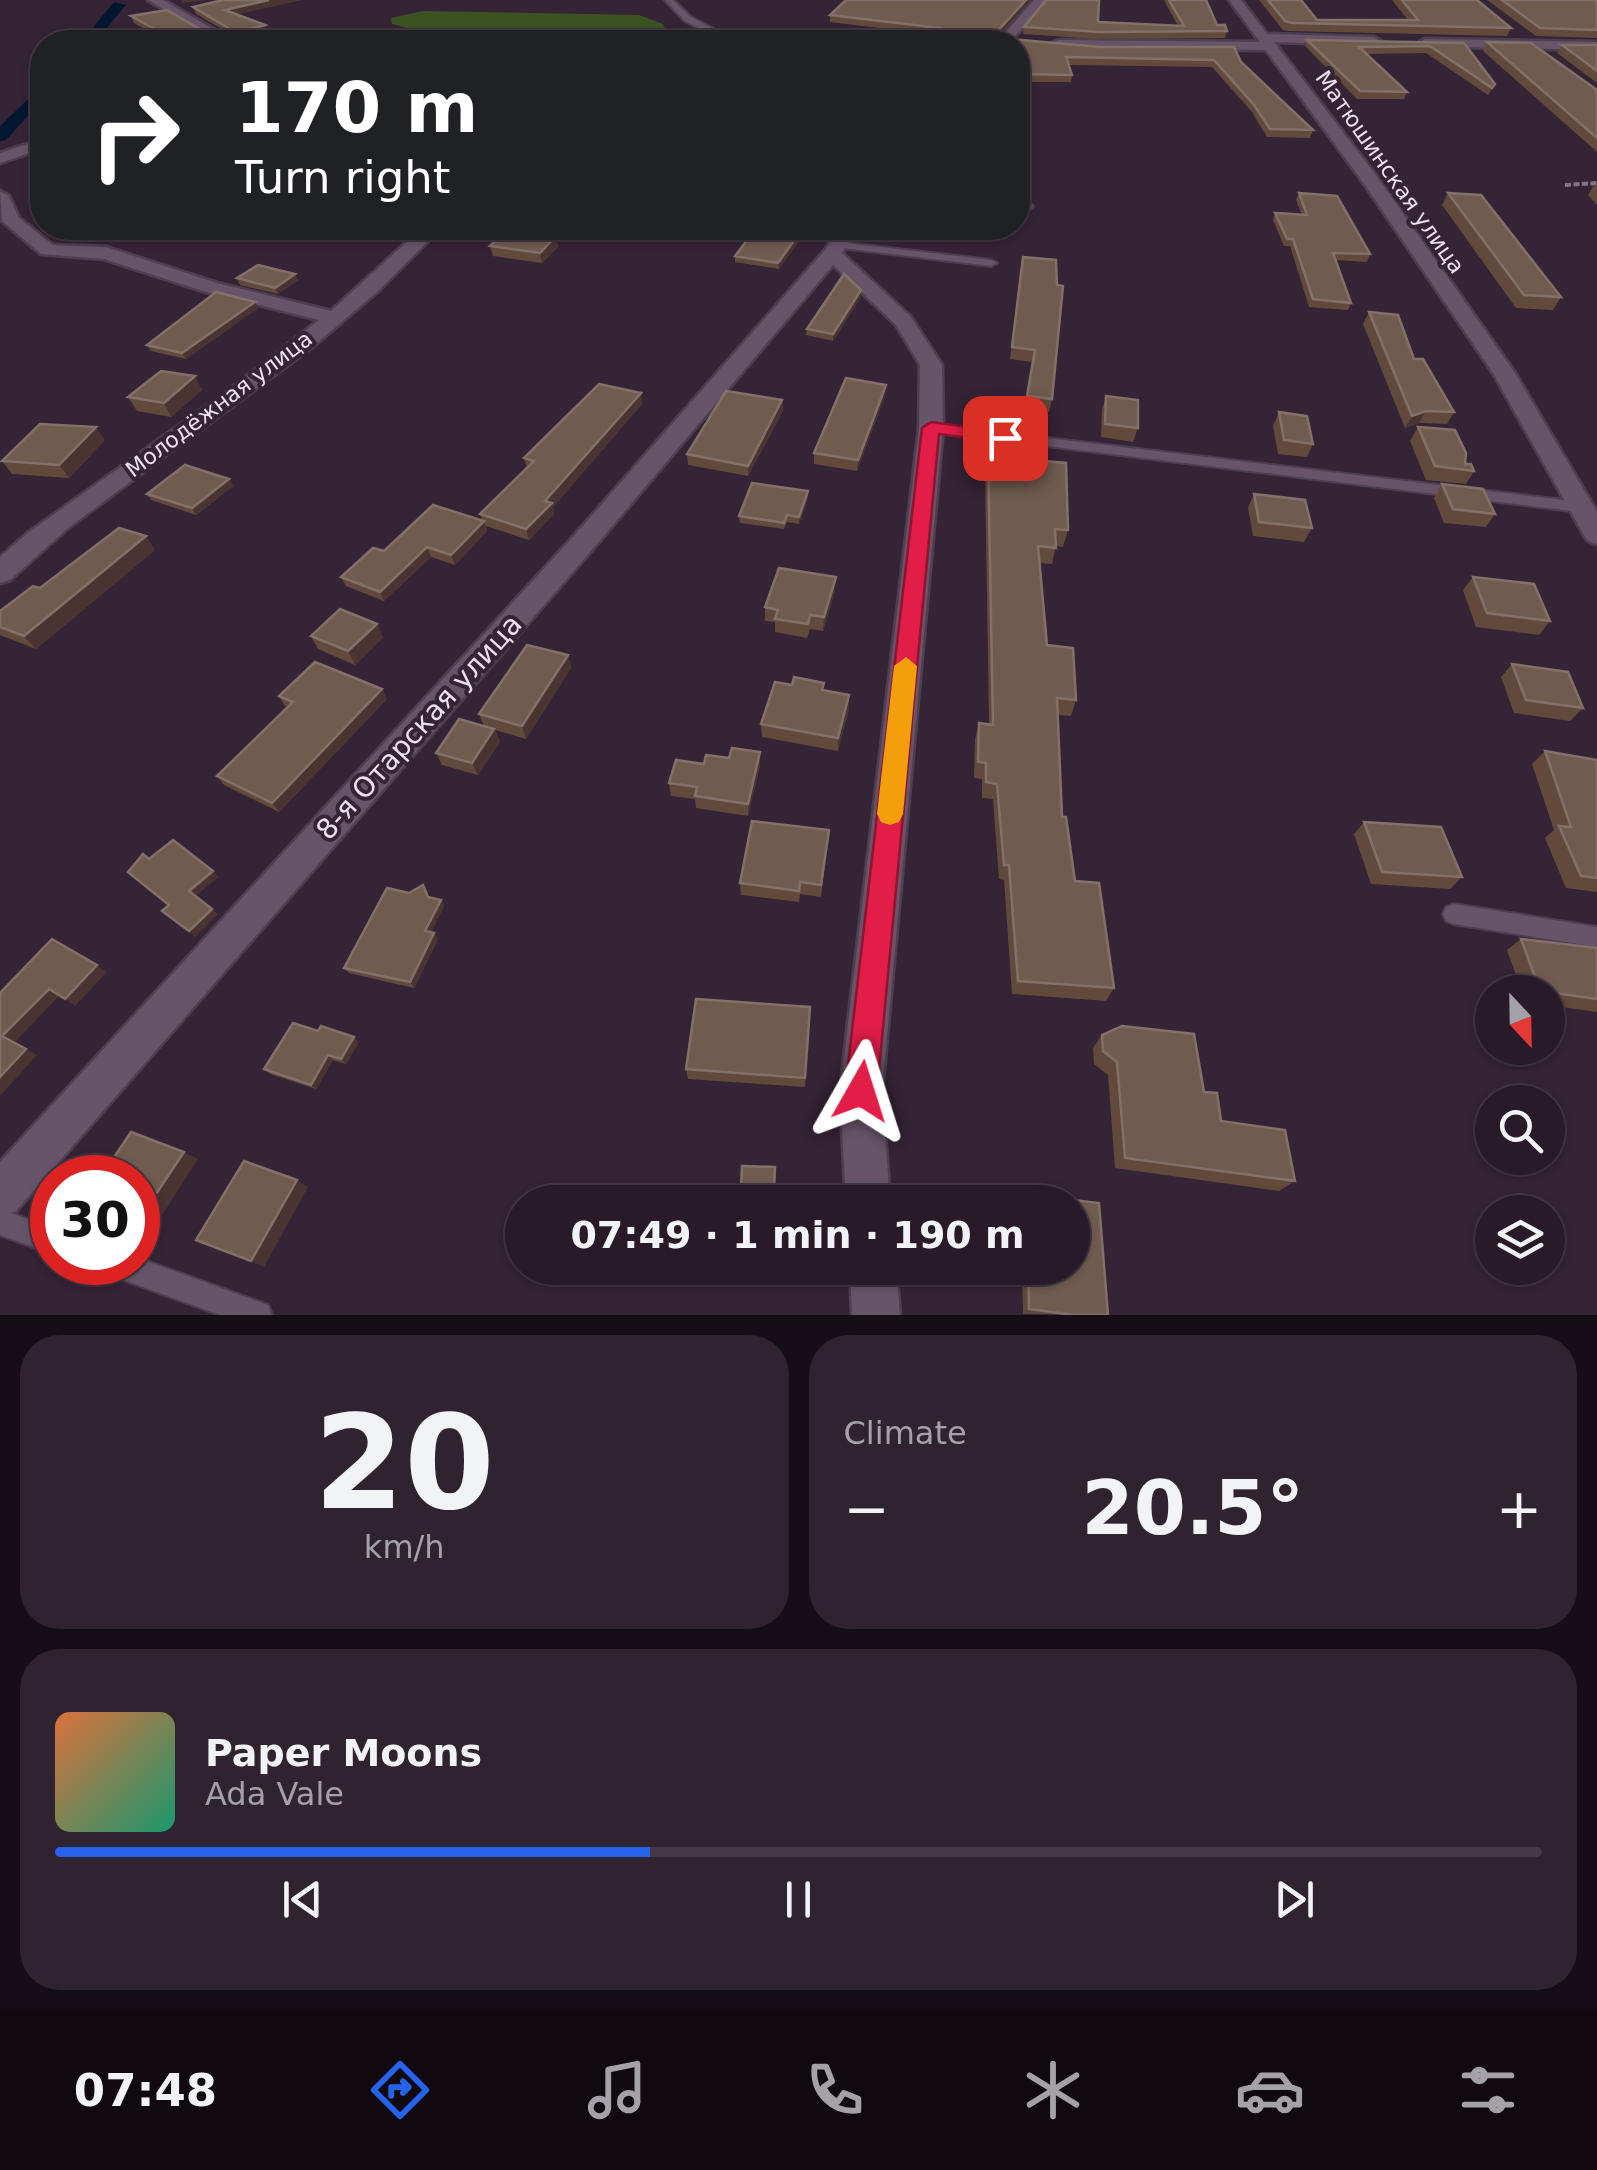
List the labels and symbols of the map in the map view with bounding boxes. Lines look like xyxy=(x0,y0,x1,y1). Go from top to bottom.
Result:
street label: Матюшинская улица xyxy=(1310,66,1470,278)
street label: Молодёжная улица xyxy=(121,326,317,482)
pin xyxy=(963,396,1048,481)
street label: 8-я Отарская улица xyxy=(309,608,529,846)
north arrow xyxy=(1475,975,1565,1065)
position arrow xyxy=(809,1039,913,1143)
speed limit sign: 30 xyxy=(30,1155,160,1285)

